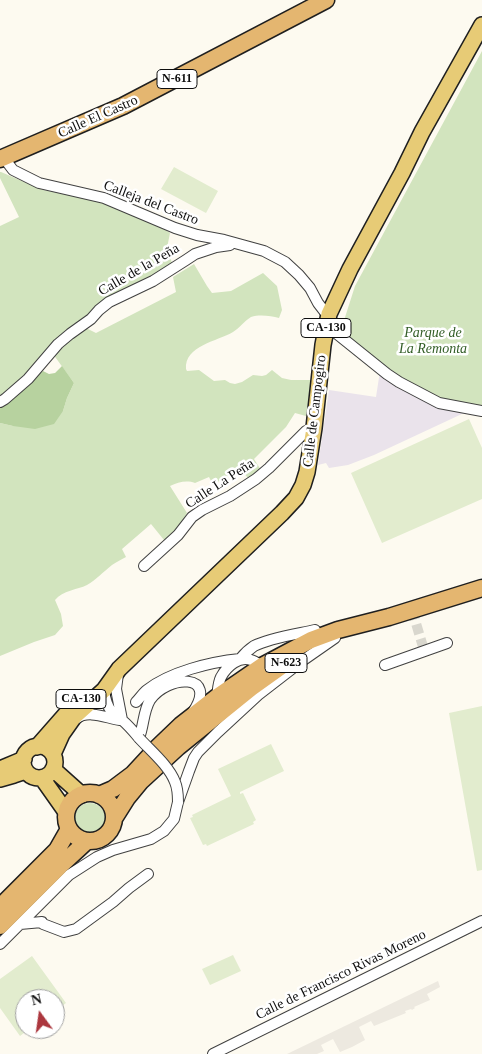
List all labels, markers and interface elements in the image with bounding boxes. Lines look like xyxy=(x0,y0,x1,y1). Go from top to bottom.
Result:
road number: N-611 xyxy=(157,70,197,88)
street label: Calle El Castro xyxy=(56,92,140,142)
street label: Calleja del Castro xyxy=(101,177,201,229)
street label: Calle de la Peña xyxy=(96,240,182,300)
road number: CA-130 xyxy=(301,318,351,338)
park label: Parque de La Remonta xyxy=(399,325,467,358)
street label: Calle de Campogiro xyxy=(300,354,330,468)
street label: Calle La Peña xyxy=(182,456,258,512)
road number: N-623 xyxy=(265,654,307,672)
road number: CA-130 xyxy=(56,690,106,709)
street label: Calle de Francisco Rivas Moreno xyxy=(253,926,429,1024)
north arrow xyxy=(15,989,65,1039)
text: N xyxy=(30,991,43,1008)

